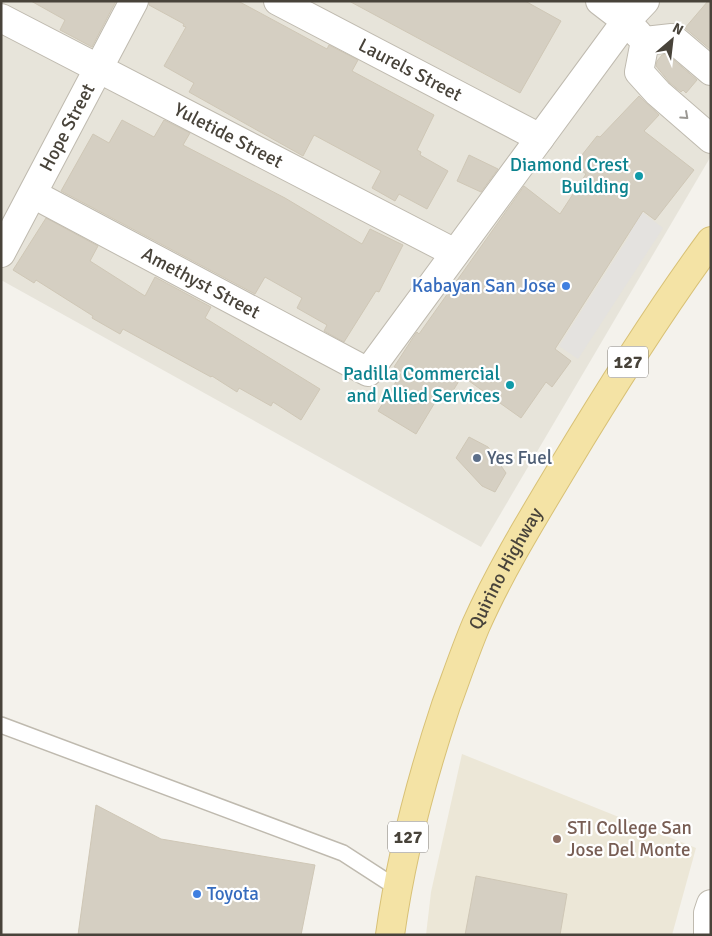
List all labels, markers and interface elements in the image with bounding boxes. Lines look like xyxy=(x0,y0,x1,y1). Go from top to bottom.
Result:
north arrow xyxy=(647,15,697,65)
text: N xyxy=(670,19,686,39)
street label: Laurels Street xyxy=(354,33,466,107)
street label: Hope Street xyxy=(34,79,100,175)
street label: Yuletide Street xyxy=(170,98,287,174)
one-way arrow xyxy=(679,110,688,119)
place label: Diamond Crest Building xyxy=(510,153,629,199)
marker: Diamond Crest Building xyxy=(633,170,645,182)
street label: Amethyst Street xyxy=(137,242,264,325)
place label: Kabayan San Jose xyxy=(412,274,556,298)
marker: Kabayan San Jose xyxy=(560,280,572,292)
road number: 127 xyxy=(608,347,648,378)
place label: Padilla Commercial and Allied Services xyxy=(343,362,500,408)
marker: Padilla Commercial and Allied Services xyxy=(504,379,516,391)
place label: Yes Fuel xyxy=(487,446,552,470)
marker: Yes Fuel xyxy=(471,452,483,464)
street label: Quirino Highway xyxy=(463,503,548,633)
place label: STI College San Jose Del Monte xyxy=(567,816,692,862)
road number: 127 xyxy=(388,822,428,852)
marker: STI College San Jose Del Monte xyxy=(551,833,563,845)
place label: Toyota xyxy=(207,882,259,906)
marker: Toyota xyxy=(191,888,203,900)

